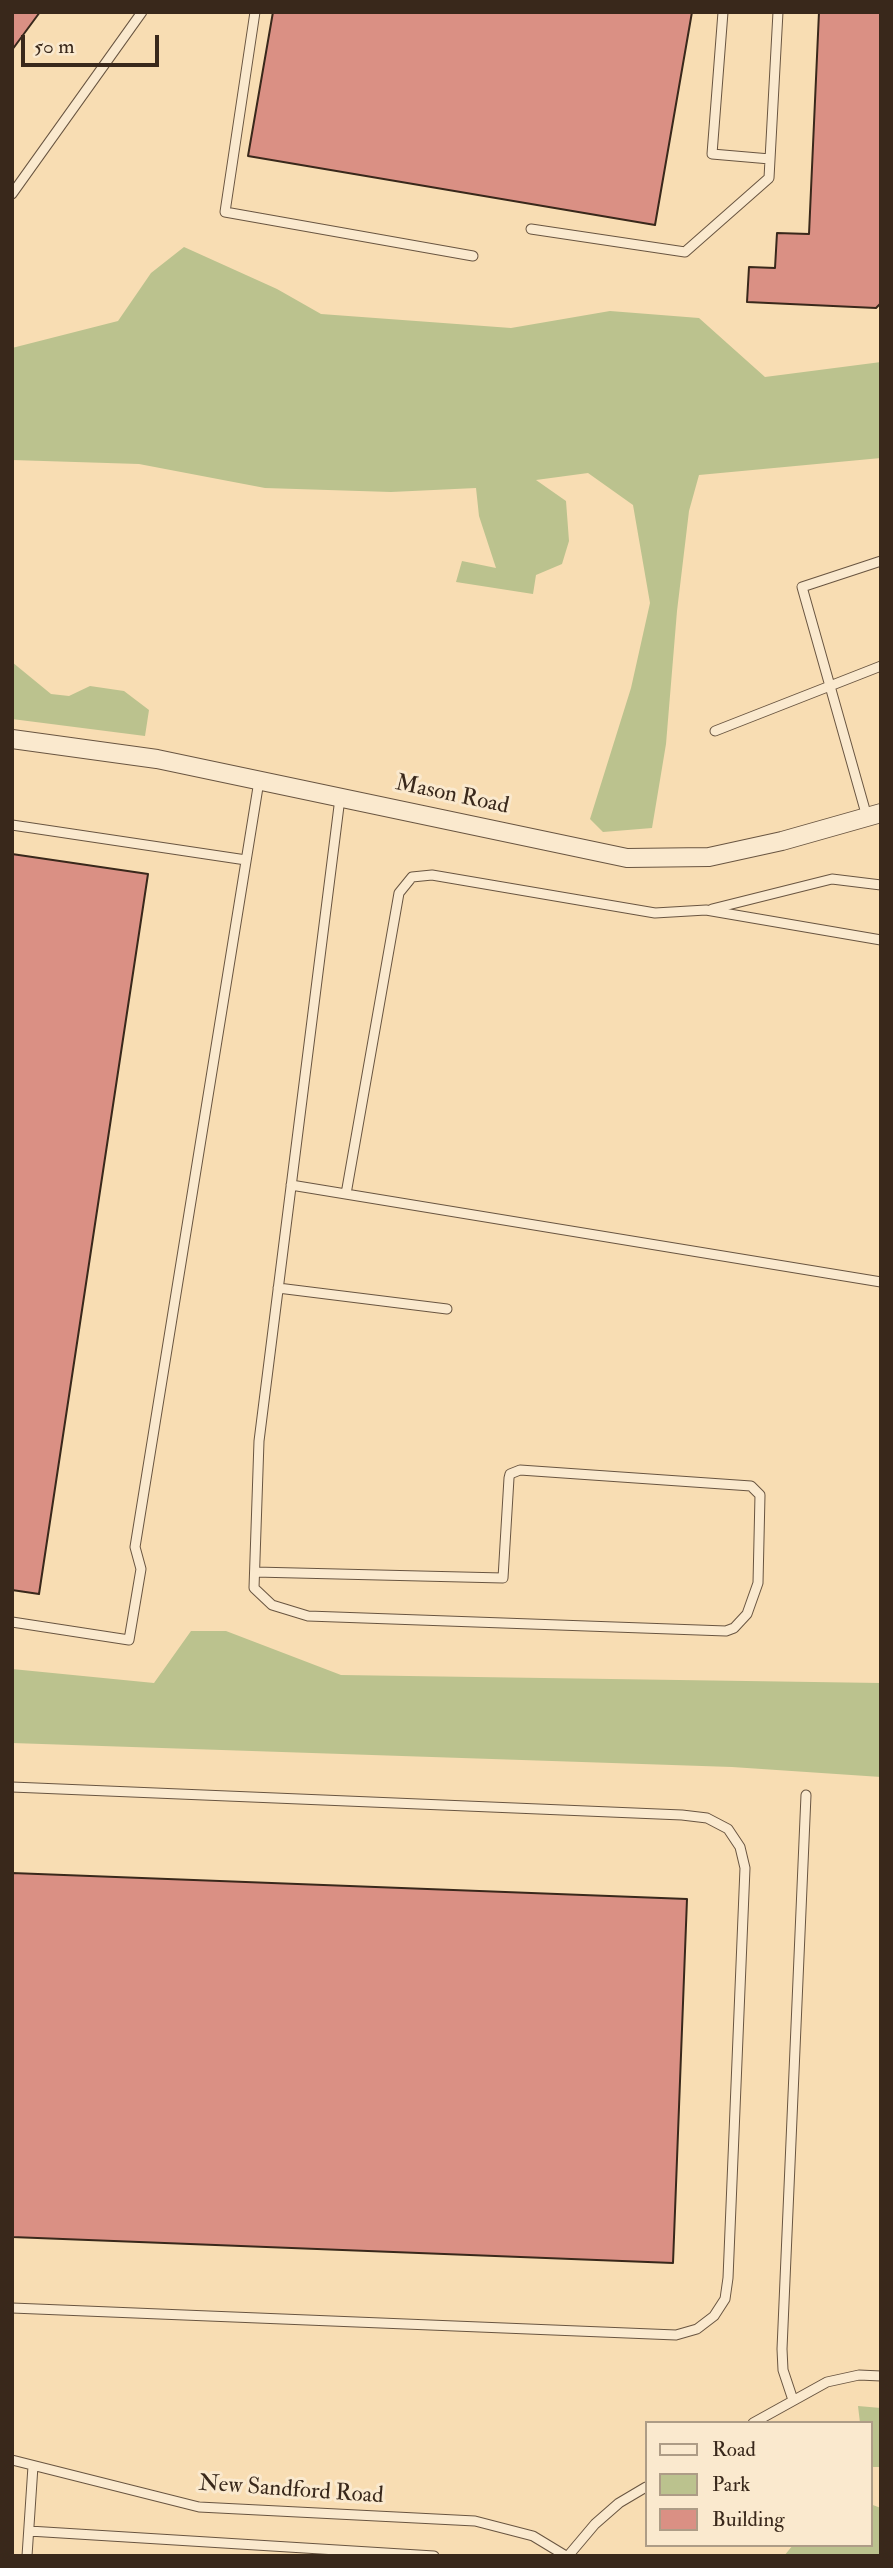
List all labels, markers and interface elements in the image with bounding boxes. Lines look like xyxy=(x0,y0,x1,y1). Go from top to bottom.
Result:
scale bar xyxy=(24,21,163,65)
text: 50 m xyxy=(34,33,75,60)
street label: Mason Road xyxy=(393,771,511,821)
legend xyxy=(644,2421,872,2547)
text: Road xyxy=(712,2436,756,2463)
street label: New Sandford Road xyxy=(198,2471,384,2511)
text: Park xyxy=(712,2471,750,2498)
text: Building xyxy=(712,2506,785,2533)

